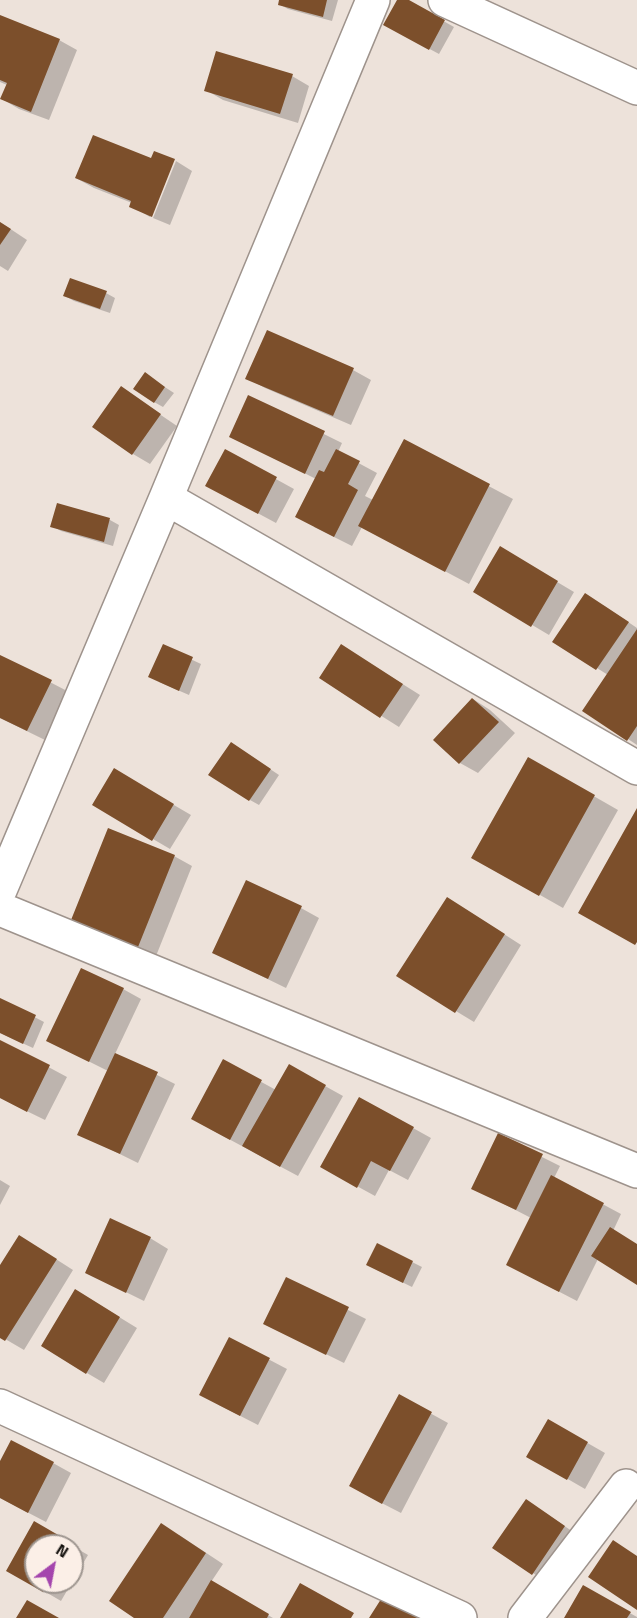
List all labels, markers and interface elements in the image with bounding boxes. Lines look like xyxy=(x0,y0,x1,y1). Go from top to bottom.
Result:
north arrow xyxy=(24,1534,84,1594)
text: N xyxy=(51,1537,74,1564)

